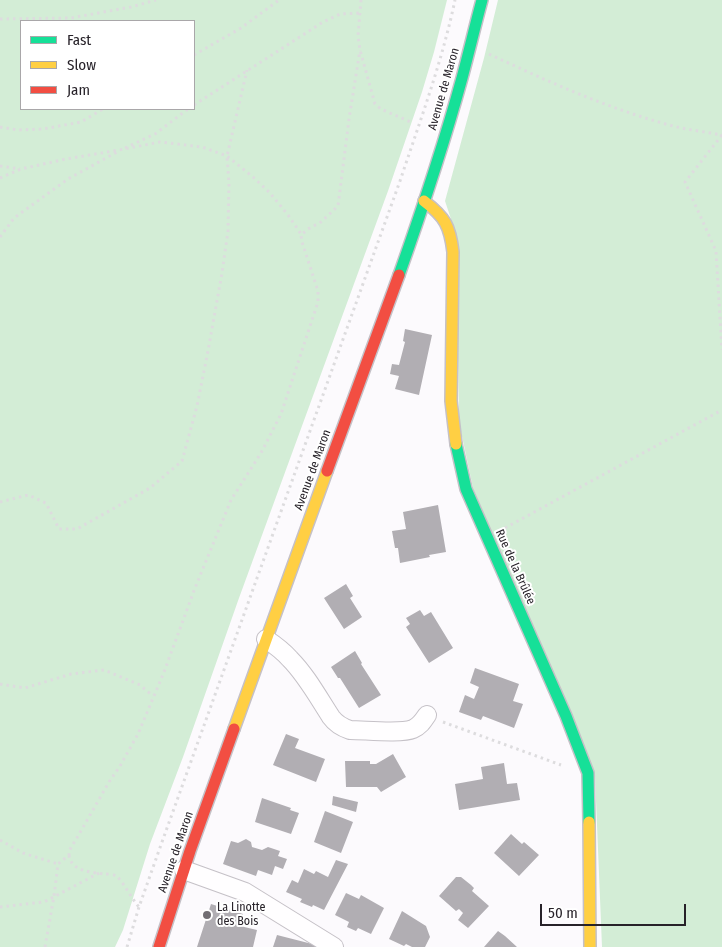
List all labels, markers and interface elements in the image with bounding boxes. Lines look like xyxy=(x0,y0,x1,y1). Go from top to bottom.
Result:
legend xyxy=(20,20,195,110)
text: Fast xyxy=(67,31,91,49)
street label: Avenue de Maron xyxy=(425,46,463,132)
text: Slow xyxy=(67,56,96,74)
text: Jam xyxy=(67,81,90,99)
street label: Avenue de Maron xyxy=(292,428,334,512)
street label: Rue de la Brûlée xyxy=(492,527,538,607)
street label: Avenue de Maron xyxy=(155,809,197,895)
scale bar xyxy=(542,894,688,926)
place label: La Linotte des Bois xyxy=(217,901,266,929)
text: 50 m xyxy=(548,904,578,922)
marker: La Linotte des Bois xyxy=(201,909,213,921)

